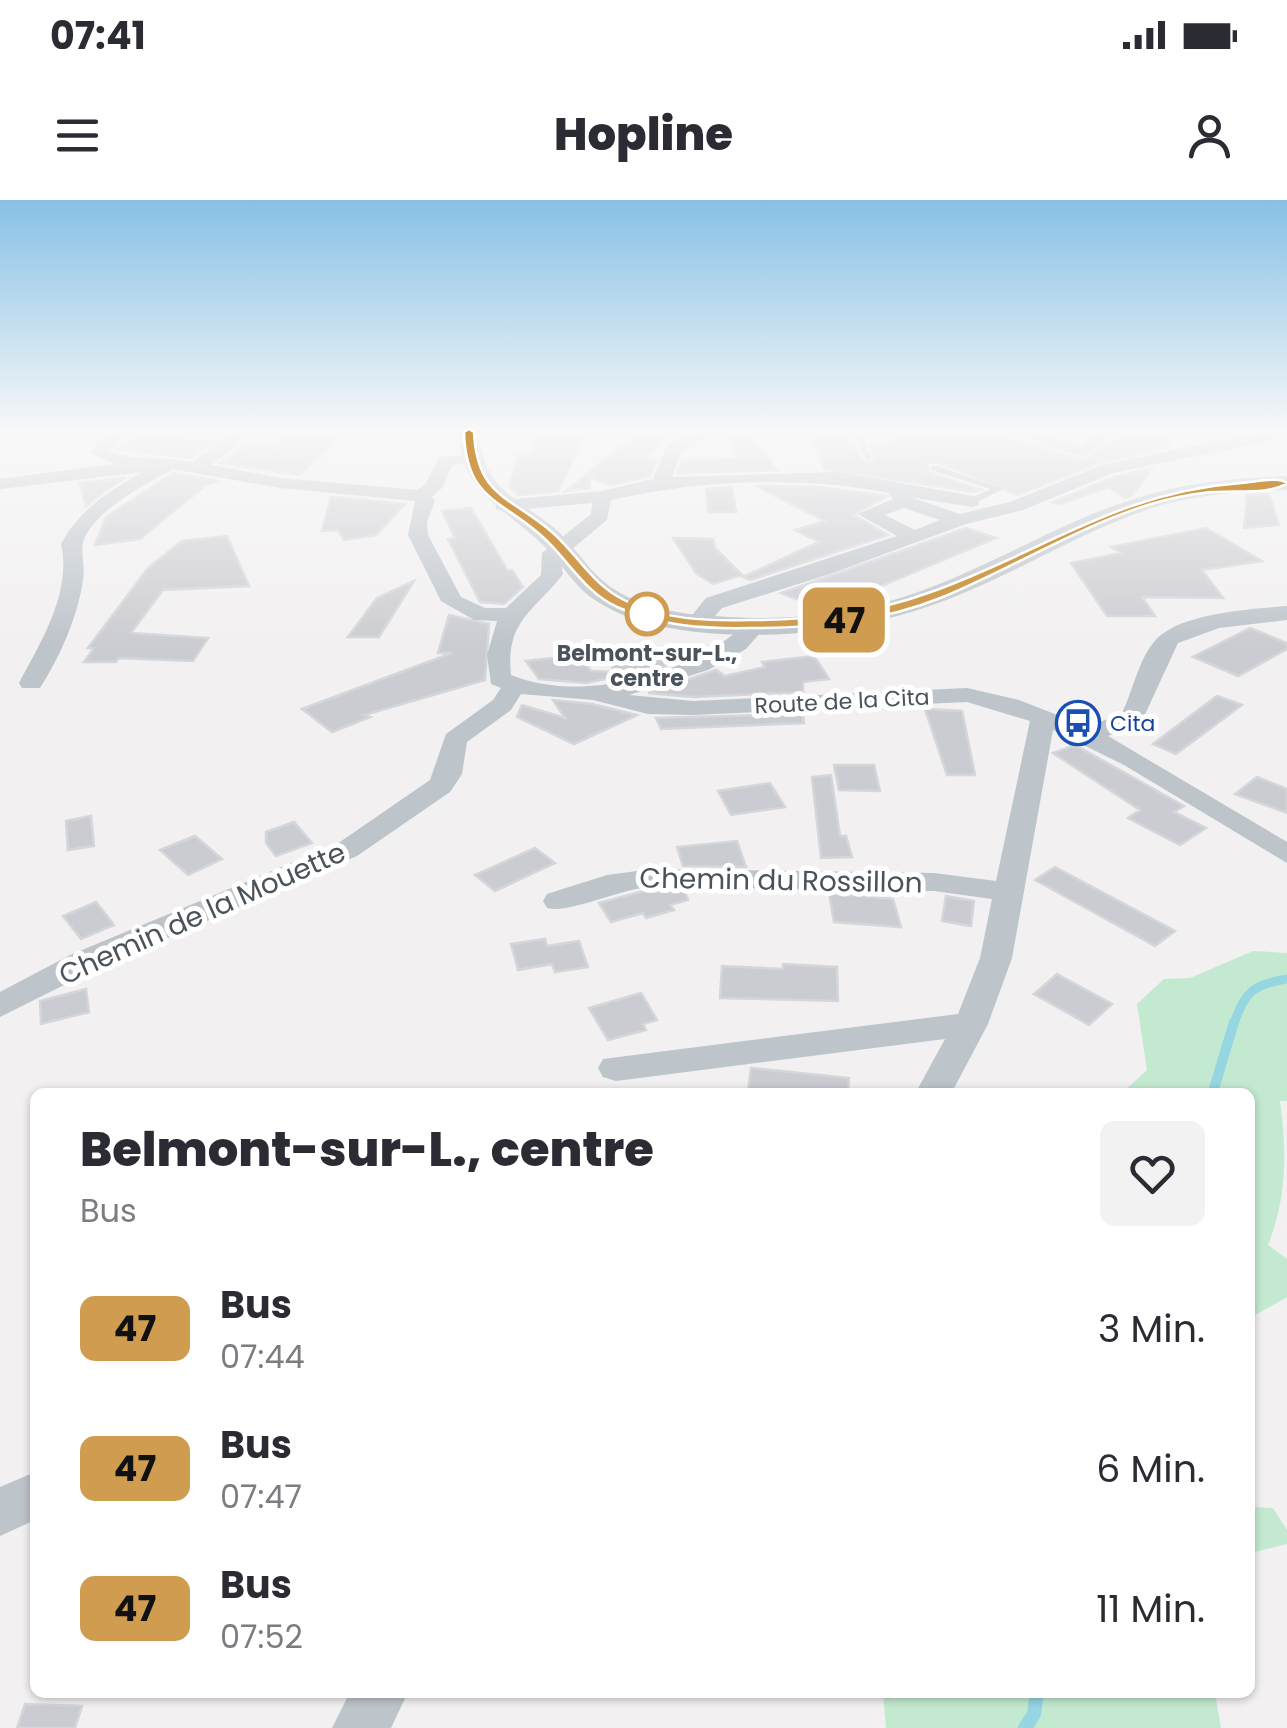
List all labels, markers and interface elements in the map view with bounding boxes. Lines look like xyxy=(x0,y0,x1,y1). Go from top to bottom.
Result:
text: 07:41 xyxy=(50,9,146,62)
text: Hopline xyxy=(554,103,733,166)
icon: menu xyxy=(50,108,105,163)
icon: person xyxy=(1182,108,1237,163)
line badge: 47 xyxy=(799,588,889,652)
marker: Belmont-sur-L., centre xyxy=(626,593,668,635)
text: 47 xyxy=(823,596,865,645)
place label: Belmont-sur-L., centre xyxy=(557,638,737,694)
street label: Route de la Cita xyxy=(754,681,930,722)
bus stop icon: Cita xyxy=(1055,700,1101,746)
place label: Cita xyxy=(1110,708,1155,739)
street label: Chemin de la Mouette xyxy=(53,833,352,994)
street label: Chemin du Rossillon xyxy=(639,859,923,902)
text: Belmont-sur-L., centre xyxy=(80,1116,654,1183)
button: heart xyxy=(1100,1121,1205,1226)
text: Bus xyxy=(80,1188,137,1233)
text: Bus xyxy=(220,1278,292,1331)
text: 3 Min. xyxy=(1098,1302,1205,1355)
text: 47 xyxy=(114,1304,156,1353)
text: 07:44 xyxy=(220,1334,305,1379)
text: Bus xyxy=(220,1418,292,1471)
text: 6 Min. xyxy=(1096,1442,1205,1495)
text: 47 xyxy=(114,1444,156,1493)
text: 07:47 xyxy=(220,1474,302,1519)
text: Bus xyxy=(220,1558,292,1611)
text: 11 Min. xyxy=(1096,1582,1205,1635)
text: 47 xyxy=(114,1584,156,1633)
text: 07:52 xyxy=(220,1614,303,1659)

